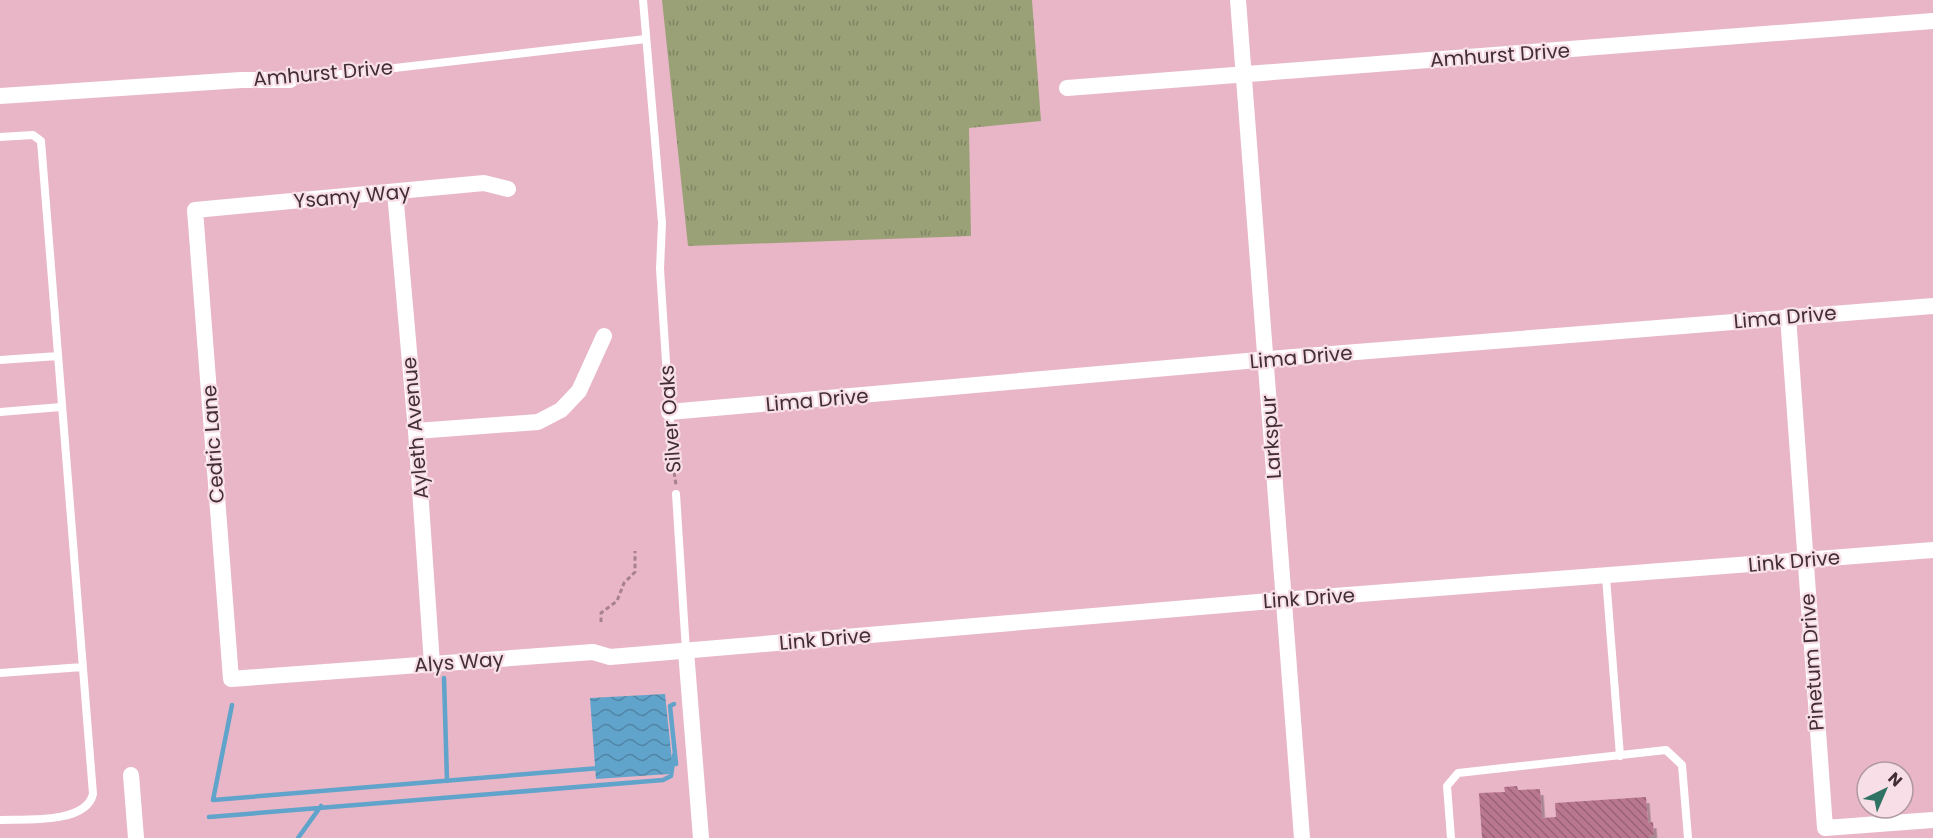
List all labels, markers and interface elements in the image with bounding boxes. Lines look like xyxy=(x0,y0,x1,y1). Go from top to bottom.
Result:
street label: Amhurst Drive xyxy=(1429,36,1571,74)
street label: Amhurst Drive xyxy=(252,53,394,93)
street label: Ysamy Way xyxy=(292,177,412,215)
street label: Lima Drive xyxy=(1732,299,1838,335)
street label: Lima Drive xyxy=(1248,339,1354,375)
street label: Ayleth Avenue xyxy=(395,356,435,500)
street label: Silver Oaks xyxy=(652,364,688,474)
street label: Lima Drive xyxy=(764,382,870,418)
street label: Cedric Lane xyxy=(195,384,231,504)
street label: Larkspur xyxy=(1254,394,1288,480)
street label: Link Drive xyxy=(1747,543,1841,579)
street label: Link Drive xyxy=(1262,581,1356,615)
street label: Pinetum Drive xyxy=(1793,592,1831,732)
street label: Link Drive xyxy=(778,621,872,657)
street label: Alys Way xyxy=(413,645,505,679)
north arrow xyxy=(1855,760,1915,820)
text: N xyxy=(1883,767,1907,792)

